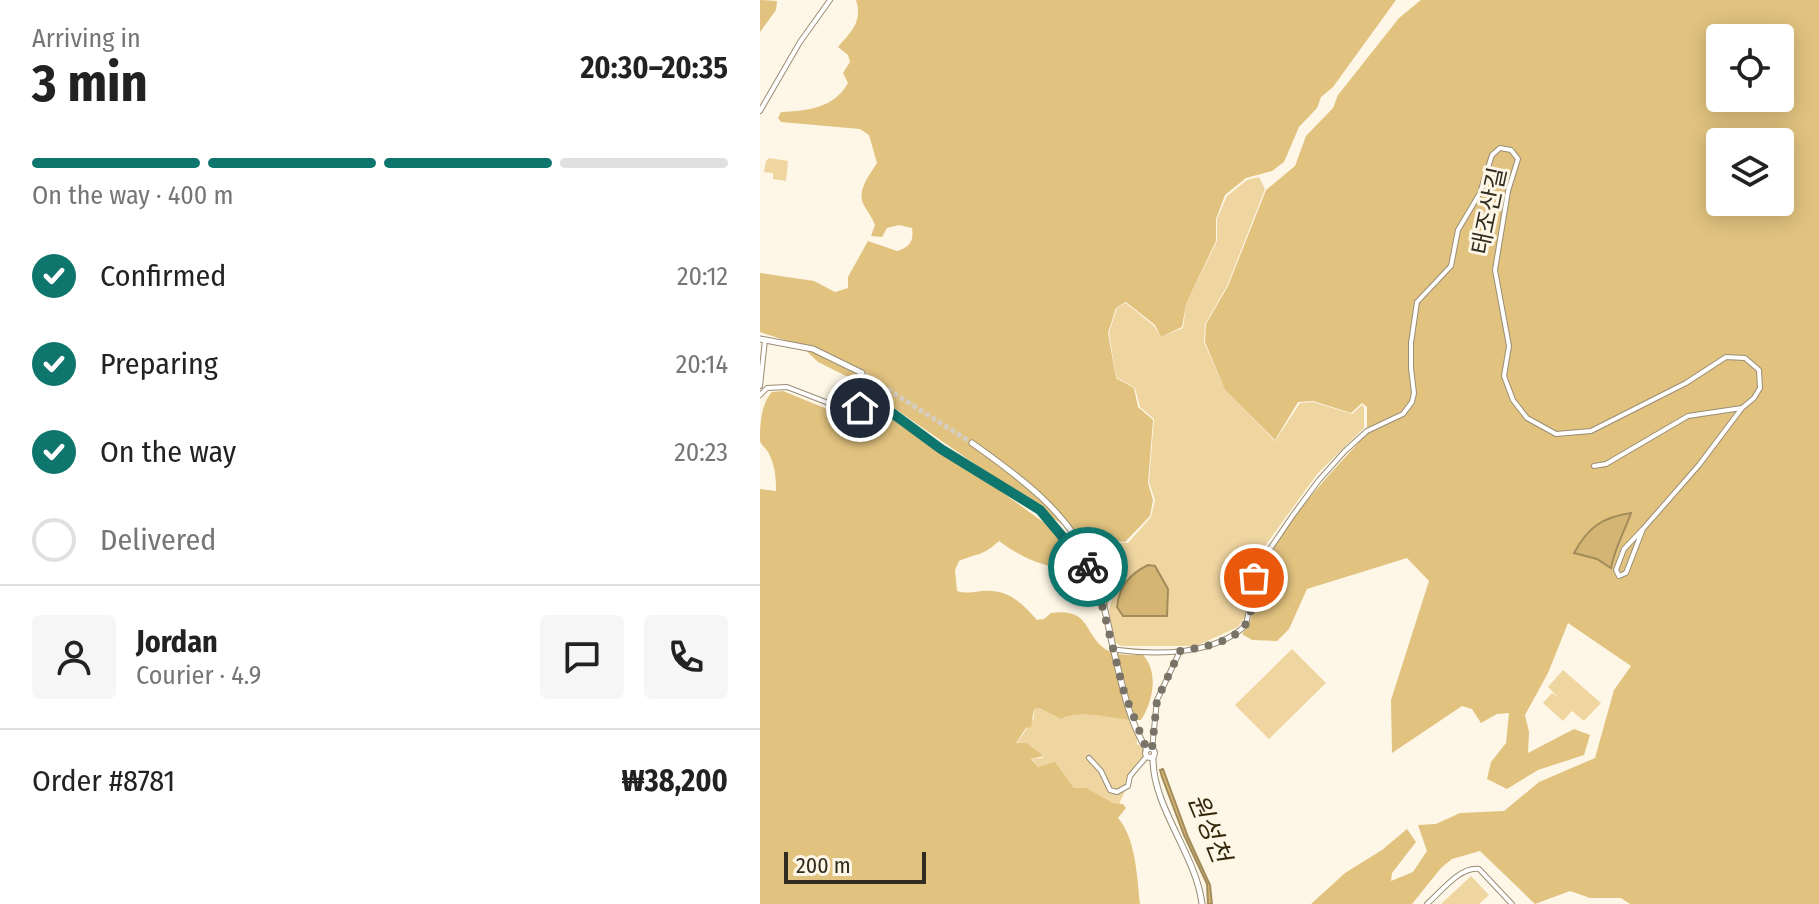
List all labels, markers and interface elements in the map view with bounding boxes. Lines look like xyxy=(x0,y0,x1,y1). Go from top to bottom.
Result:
text: Arriving in xyxy=(32,23,141,54)
map controls xyxy=(1706,24,1794,216)
button: locate xyxy=(1706,24,1794,112)
text: 20:30–20:35 xyxy=(580,50,728,86)
text: 3 min xyxy=(32,52,148,115)
button: layers xyxy=(1706,128,1794,216)
street label: 태조산길 xyxy=(1466,165,1512,257)
text: On the way · 400 m xyxy=(32,180,233,211)
icon: check xyxy=(32,254,76,298)
text: Confirmed xyxy=(100,258,226,294)
text: 20:12 xyxy=(677,261,728,292)
icon: check xyxy=(32,342,76,386)
text: Preparing xyxy=(100,346,218,382)
text: 20:14 xyxy=(676,349,728,380)
pin xyxy=(826,374,894,442)
icon: home xyxy=(838,386,882,430)
icon: check xyxy=(32,430,76,474)
text: On the way xyxy=(100,434,236,470)
text: 20:23 xyxy=(674,437,728,468)
text: Delivered xyxy=(100,522,216,558)
courier xyxy=(1048,527,1128,607)
pin xyxy=(1220,544,1288,612)
icon: bike xyxy=(1066,545,1110,589)
icon: bag xyxy=(1232,556,1276,600)
button: person xyxy=(32,615,116,699)
button: chat xyxy=(540,615,624,699)
button: phone xyxy=(644,615,728,699)
text: Jordan xyxy=(136,624,218,660)
text: Courier · 4.9 xyxy=(136,660,261,691)
text: Order #8781 xyxy=(32,763,175,799)
text: ₩38,200 xyxy=(621,763,728,799)
water label: 원성천 xyxy=(1181,789,1238,870)
scale bar xyxy=(784,848,926,884)
text: 200 m xyxy=(796,852,851,879)

